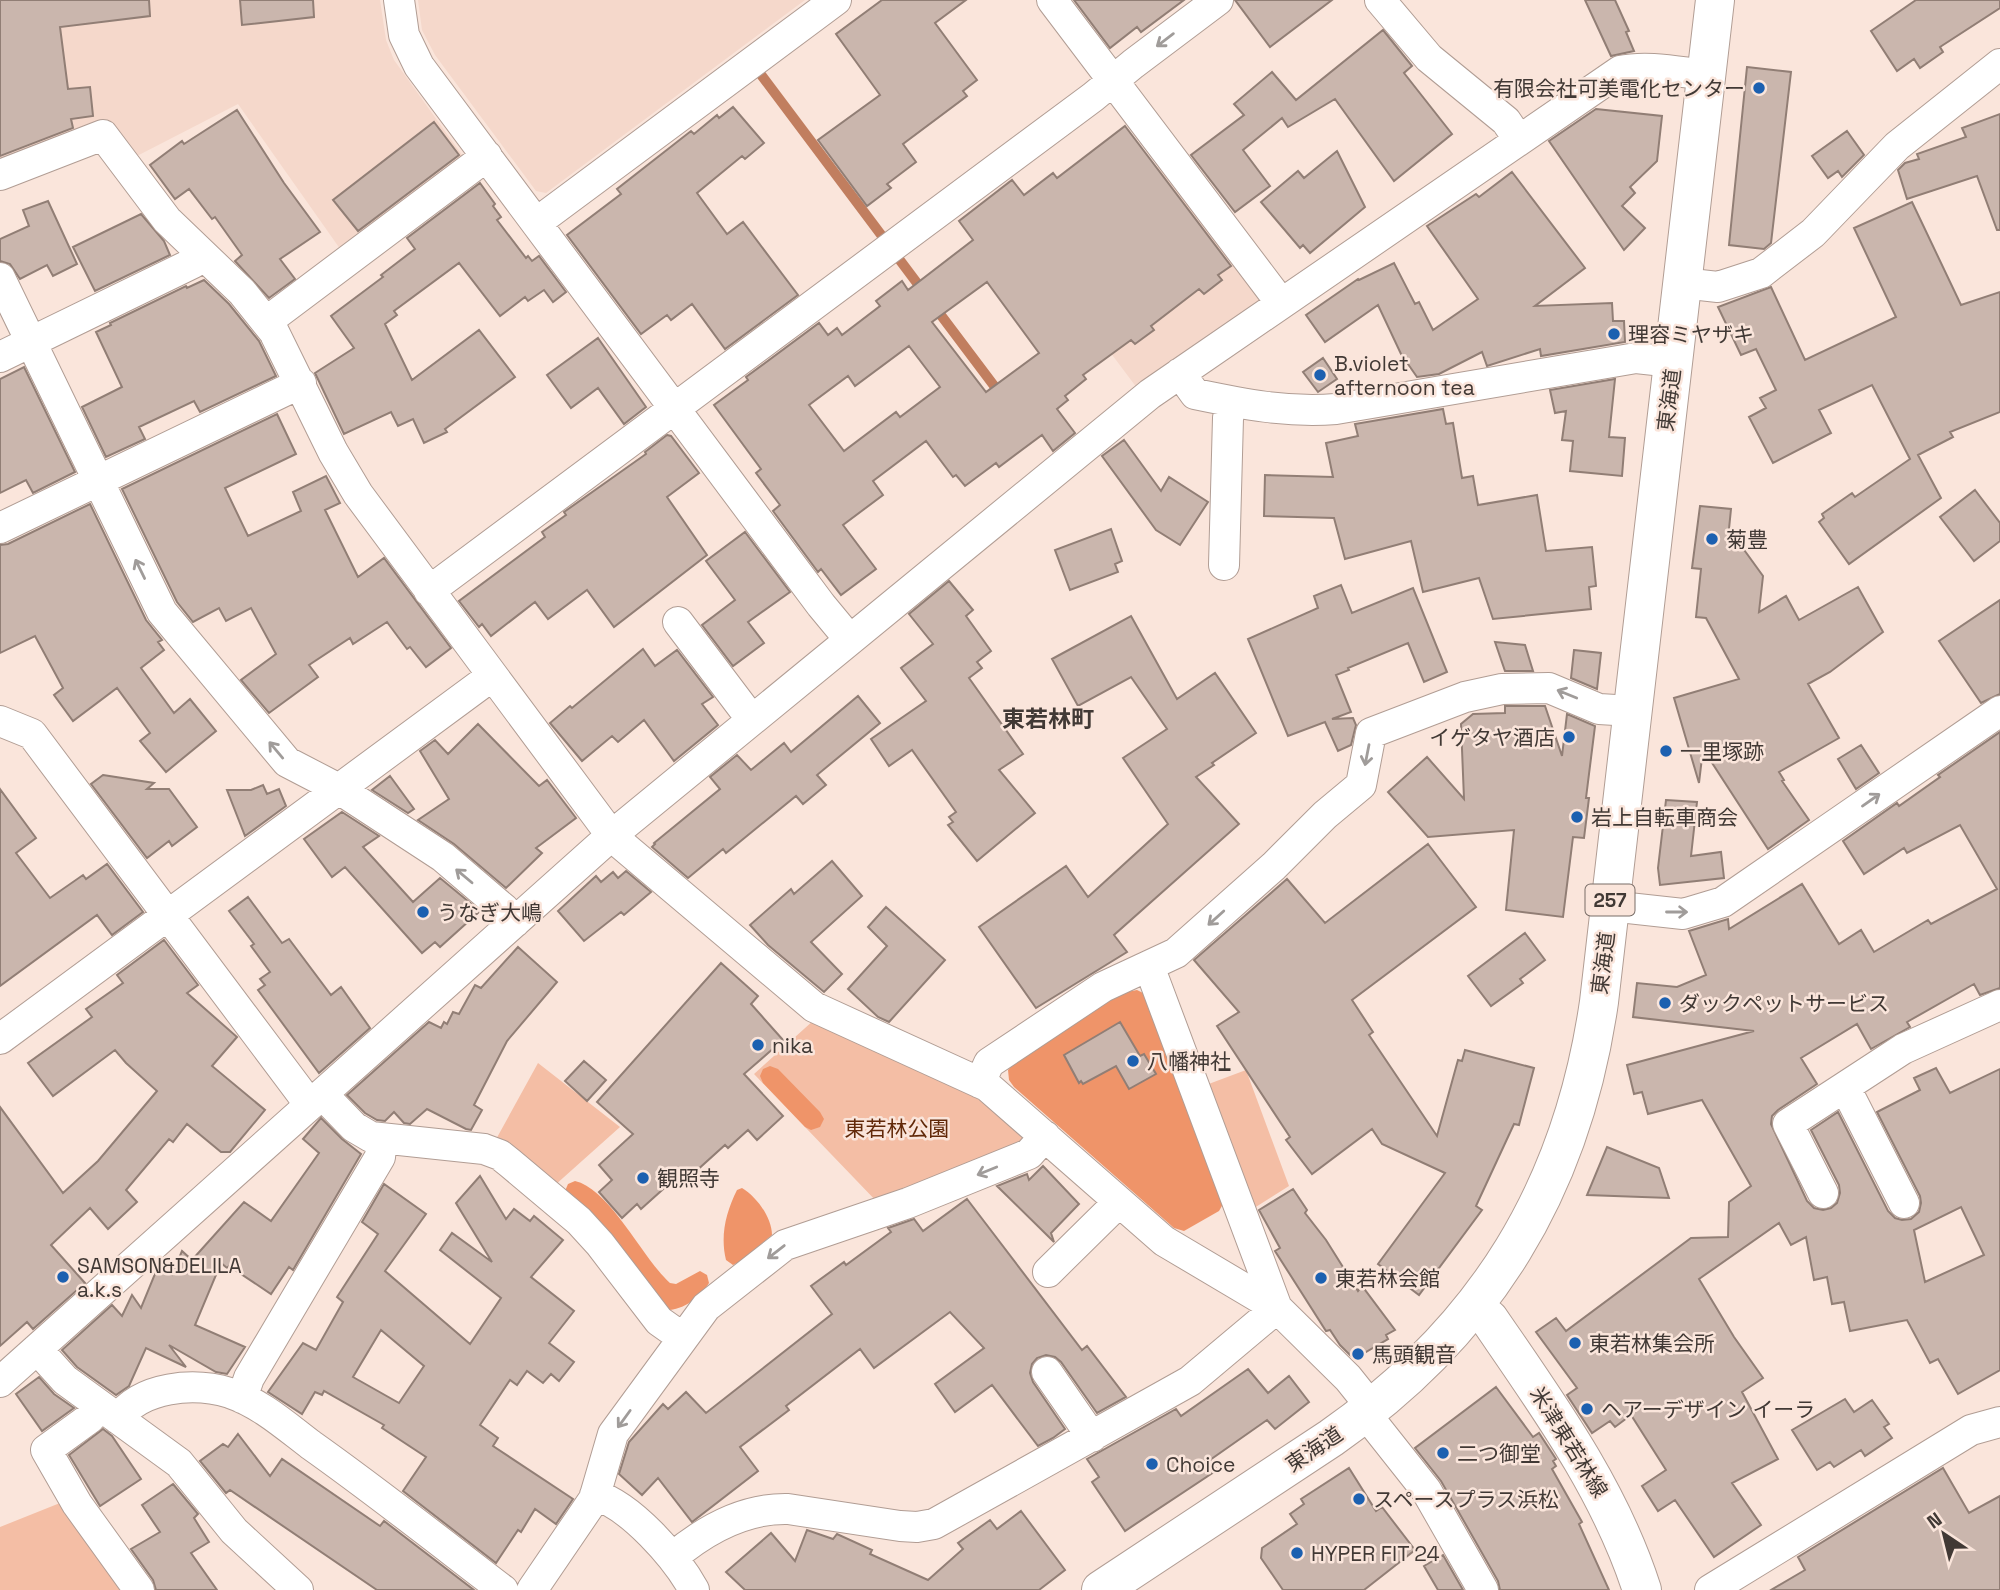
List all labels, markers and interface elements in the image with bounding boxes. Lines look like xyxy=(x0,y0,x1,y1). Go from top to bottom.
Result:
one-way arrow xyxy=(1156,32,1175,47)
place label: 有限会社可美電化センター xyxy=(1493,75,1745,102)
marker: 有限会社可美電化センター xyxy=(1751,80,1767,96)
place label: 理容ミヤザキ xyxy=(1628,321,1754,348)
marker: 理容ミヤザキ xyxy=(1606,326,1622,342)
place label: B.violet afternoon tea xyxy=(1334,350,1475,401)
marker: B.violet afternoon tea xyxy=(1312,367,1328,383)
street label: 東海道 xyxy=(1652,367,1686,433)
place label: 菊豊 xyxy=(1726,526,1768,553)
marker: 菊豊 xyxy=(1704,531,1720,547)
one-way arrow xyxy=(133,559,147,580)
one-way arrow xyxy=(1557,687,1579,700)
district label: 東若林町 xyxy=(1002,704,1094,734)
place label: イゲタヤ酒店 xyxy=(1429,724,1555,751)
marker: イゲタヤ酒店 xyxy=(1561,729,1577,745)
place label: 一里塚跡 xyxy=(1680,738,1764,765)
one-way arrow xyxy=(268,741,284,759)
one-way arrow xyxy=(1360,743,1373,766)
marker: 一里塚跡 xyxy=(1658,743,1674,759)
one-way arrow xyxy=(1861,793,1881,807)
place label: 岩上自転車商会 xyxy=(1591,804,1738,831)
marker: 岩上自転車商会 xyxy=(1569,809,1585,825)
one-way arrow xyxy=(456,868,474,884)
road number: 257 xyxy=(1586,885,1634,916)
place label: うなぎ大嶋 xyxy=(437,899,542,926)
marker: うなぎ大嶋 xyxy=(415,904,431,920)
one-way arrow xyxy=(1665,905,1688,919)
one-way arrow xyxy=(1207,910,1225,926)
street label: 東海道 xyxy=(1586,930,1620,996)
place label: ダックペットサービス xyxy=(1679,990,1889,1017)
marker: ダックペットサービス xyxy=(1657,995,1673,1011)
place label: nika xyxy=(772,1032,813,1059)
marker: nika xyxy=(750,1037,766,1053)
place label: 八幡神社 xyxy=(1147,1048,1231,1075)
marker: 八幡神社 xyxy=(1125,1053,1141,1069)
park label: 東若林公園 xyxy=(845,1115,950,1142)
place label: 観照寺 xyxy=(657,1165,720,1192)
one-way arrow xyxy=(977,1165,999,1178)
marker: 観照寺 xyxy=(635,1170,651,1186)
one-way arrow xyxy=(767,1244,785,1259)
place label: SAMSON&DELILA a.k.s xyxy=(77,1252,242,1303)
place label: 東若林会館 xyxy=(1335,1265,1440,1292)
marker: SAMSON&DELILA a.k.s xyxy=(55,1269,71,1285)
marker: 東若林会館 xyxy=(1313,1270,1329,1286)
place label: 東若林集会所 xyxy=(1589,1330,1715,1357)
marker: 東若林集会所 xyxy=(1567,1335,1583,1351)
place label: 馬頭観音 xyxy=(1372,1341,1456,1368)
marker: 馬頭観音 xyxy=(1350,1346,1366,1362)
street label: 米津東若林線 xyxy=(1524,1381,1614,1503)
place label: ヘアーデザイン イーラ xyxy=(1601,1396,1815,1423)
marker: ヘアーデザイン イーラ xyxy=(1579,1401,1595,1417)
one-way arrow xyxy=(617,1409,631,1428)
street label: 東海道 xyxy=(1280,1420,1348,1478)
place label: 二つ御堂 xyxy=(1457,1440,1541,1467)
marker: 二つ御堂 xyxy=(1435,1445,1451,1461)
place label: Choice xyxy=(1166,1451,1235,1478)
marker: Choice xyxy=(1144,1456,1160,1472)
place label: スペースプラス浜松 xyxy=(1373,1486,1559,1513)
marker: スペースプラス浜松 xyxy=(1351,1491,1367,1507)
north arrow xyxy=(1909,1499,1979,1569)
text: N xyxy=(1922,1507,1947,1534)
place label: HYPER FIT 24 xyxy=(1311,1540,1440,1567)
marker: HYPER FIT 24 xyxy=(1289,1545,1305,1561)

